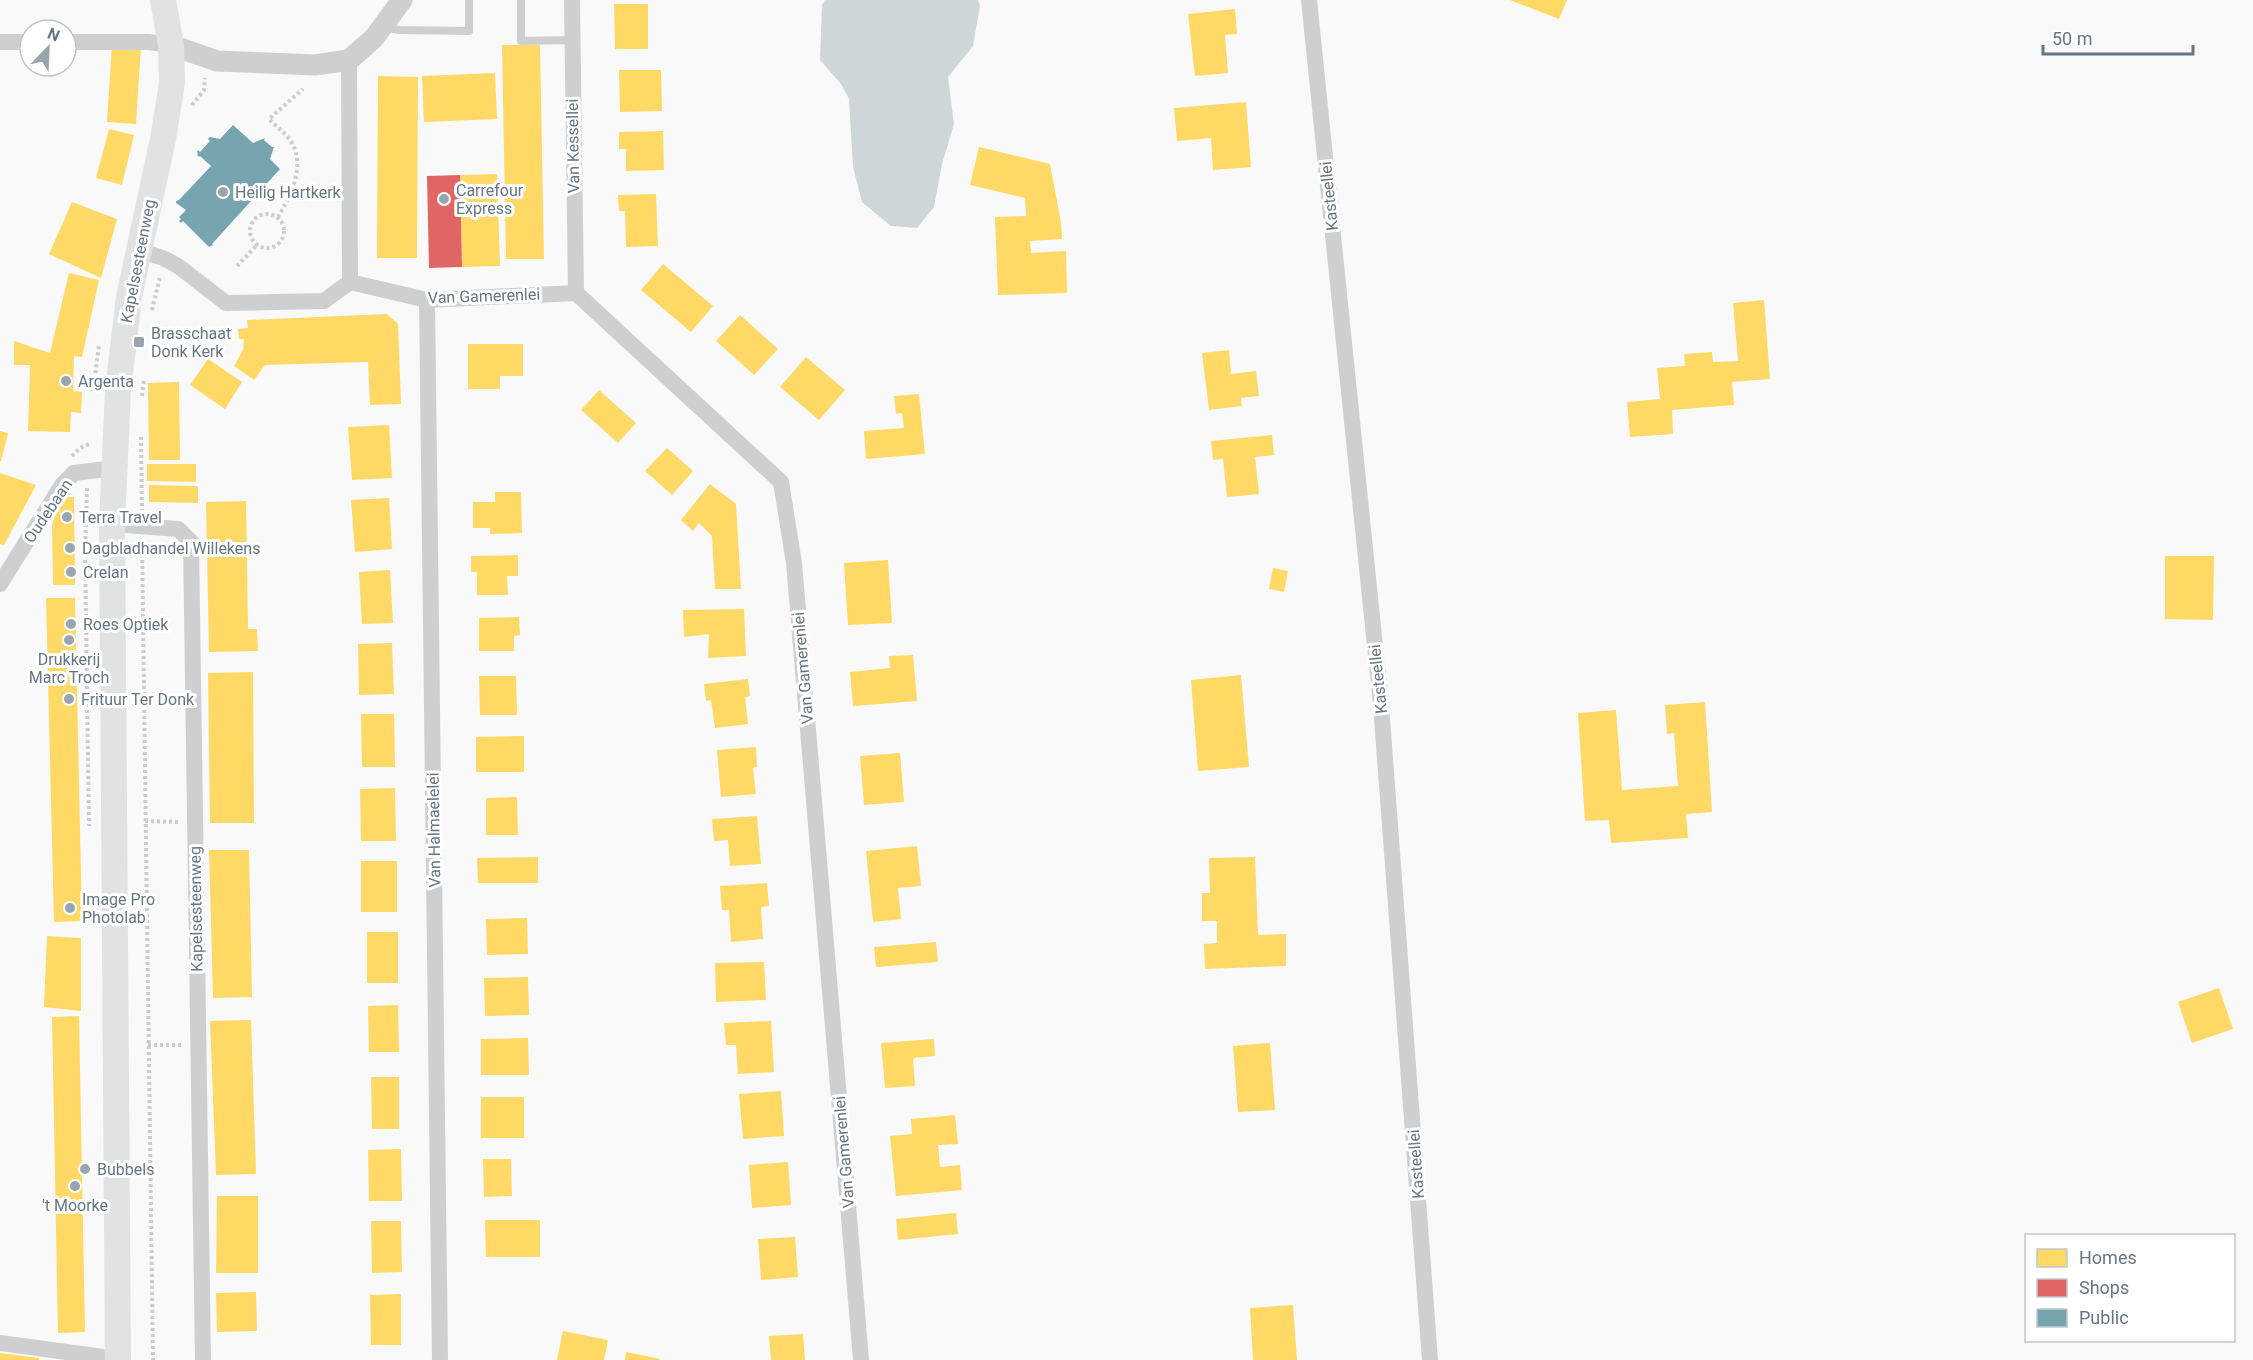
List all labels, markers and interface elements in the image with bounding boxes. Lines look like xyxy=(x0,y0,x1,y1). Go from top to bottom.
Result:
north arrow xyxy=(18,18,78,78)
scale bar xyxy=(2043,18,2193,56)
text: N xyxy=(45,24,63,46)
text: 50 m xyxy=(2052,28,2092,49)
street label: Van Kessellei xyxy=(563,98,583,194)
street label: Kasteellei xyxy=(1316,161,1342,231)
place label: Carrefour Express xyxy=(456,181,524,218)
place label: Heilig Hartkerk xyxy=(235,183,342,202)
marker: Heilig Hartkerk xyxy=(216,185,230,199)
marker: Carrefour Express xyxy=(437,192,451,206)
street label: Kapelsesteenweg xyxy=(117,198,159,324)
street label: Van Gamerenlei xyxy=(428,285,540,307)
place label: Brasschaat Donk Kerk xyxy=(151,324,231,361)
marker: Brasschaat Donk Kerk xyxy=(132,335,146,349)
place label: Argenta xyxy=(78,372,134,391)
marker: Argenta xyxy=(59,374,73,388)
street label: Oudebaan xyxy=(20,476,76,546)
place label: Terra Travel xyxy=(79,508,162,527)
marker: Terra Travel xyxy=(60,510,74,524)
place label: Dagbladhandel Willekens xyxy=(82,539,260,558)
marker: Dagbladhandel Willekens xyxy=(63,541,77,555)
place label: Crelan xyxy=(83,563,129,582)
marker: Crelan xyxy=(64,565,78,579)
street label: Van Gamerenlei xyxy=(789,611,817,725)
place label: Roes Optiek xyxy=(83,615,169,634)
marker: Roes Optiek xyxy=(64,617,78,631)
marker: Drukkerij Marc Troch xyxy=(62,633,76,647)
street label: Kasteellei xyxy=(1365,644,1391,714)
place label: Drukkerij Marc Troch xyxy=(29,650,109,687)
place label: Frituur Ter Donk xyxy=(81,690,195,709)
marker: Frituur Ter Donk xyxy=(62,692,76,706)
street label: Van Halmaelelei xyxy=(423,772,445,888)
street label: Kapelsesteenweg xyxy=(185,846,207,972)
place label: Image Pro Photolab xyxy=(82,890,155,927)
marker: Image Pro Photolab xyxy=(63,901,77,915)
street label: Van Gamerenlei xyxy=(830,1095,858,1209)
street label: Kasteellei xyxy=(1404,1129,1428,1199)
place label: Bubbels xyxy=(97,1160,154,1179)
marker: Bubbels xyxy=(78,1162,92,1176)
marker: 't Moorke xyxy=(68,1179,82,1193)
place label: 't Moorke xyxy=(42,1196,108,1215)
legend xyxy=(2025,1234,2235,1342)
text: Homes xyxy=(2079,1247,2137,1268)
text: Shops xyxy=(2079,1277,2129,1298)
text: Public xyxy=(2079,1307,2129,1328)

